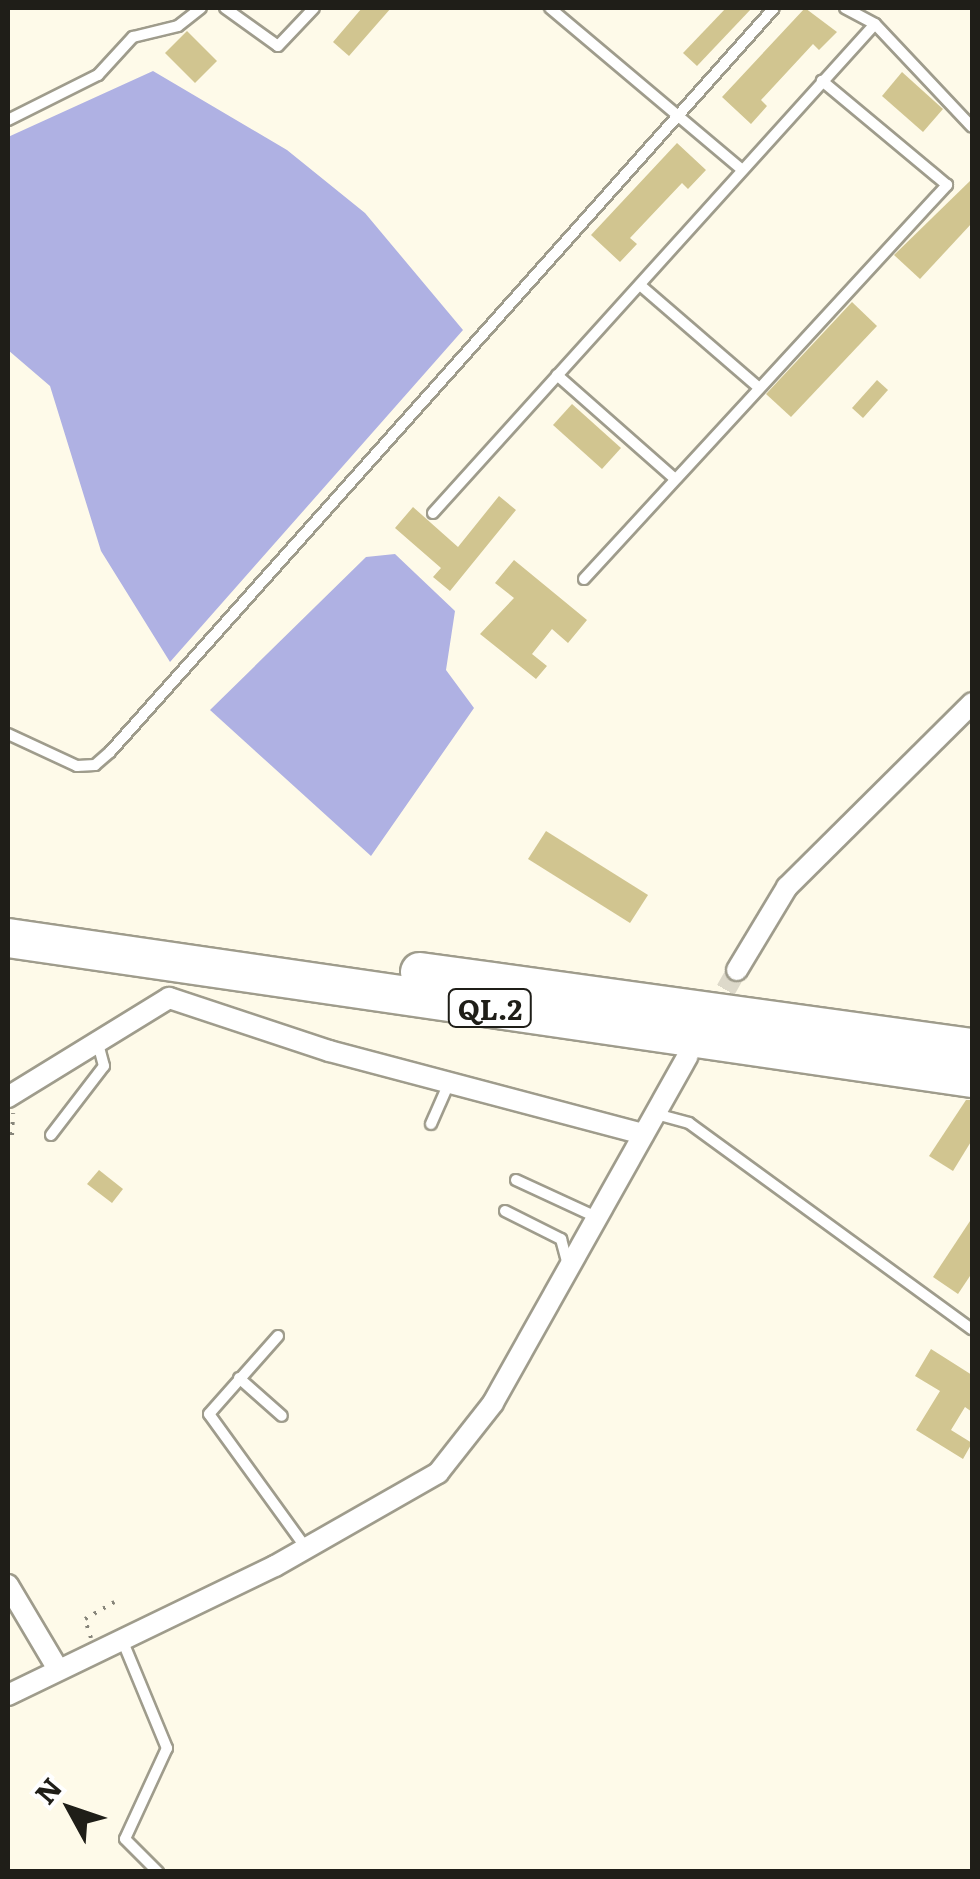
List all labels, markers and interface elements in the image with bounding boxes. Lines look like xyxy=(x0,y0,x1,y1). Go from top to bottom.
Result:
road number: QL.2 xyxy=(448,985,532,1031)
north arrow xyxy=(20,1759,120,1859)
text: N xyxy=(23,1767,71,1812)

